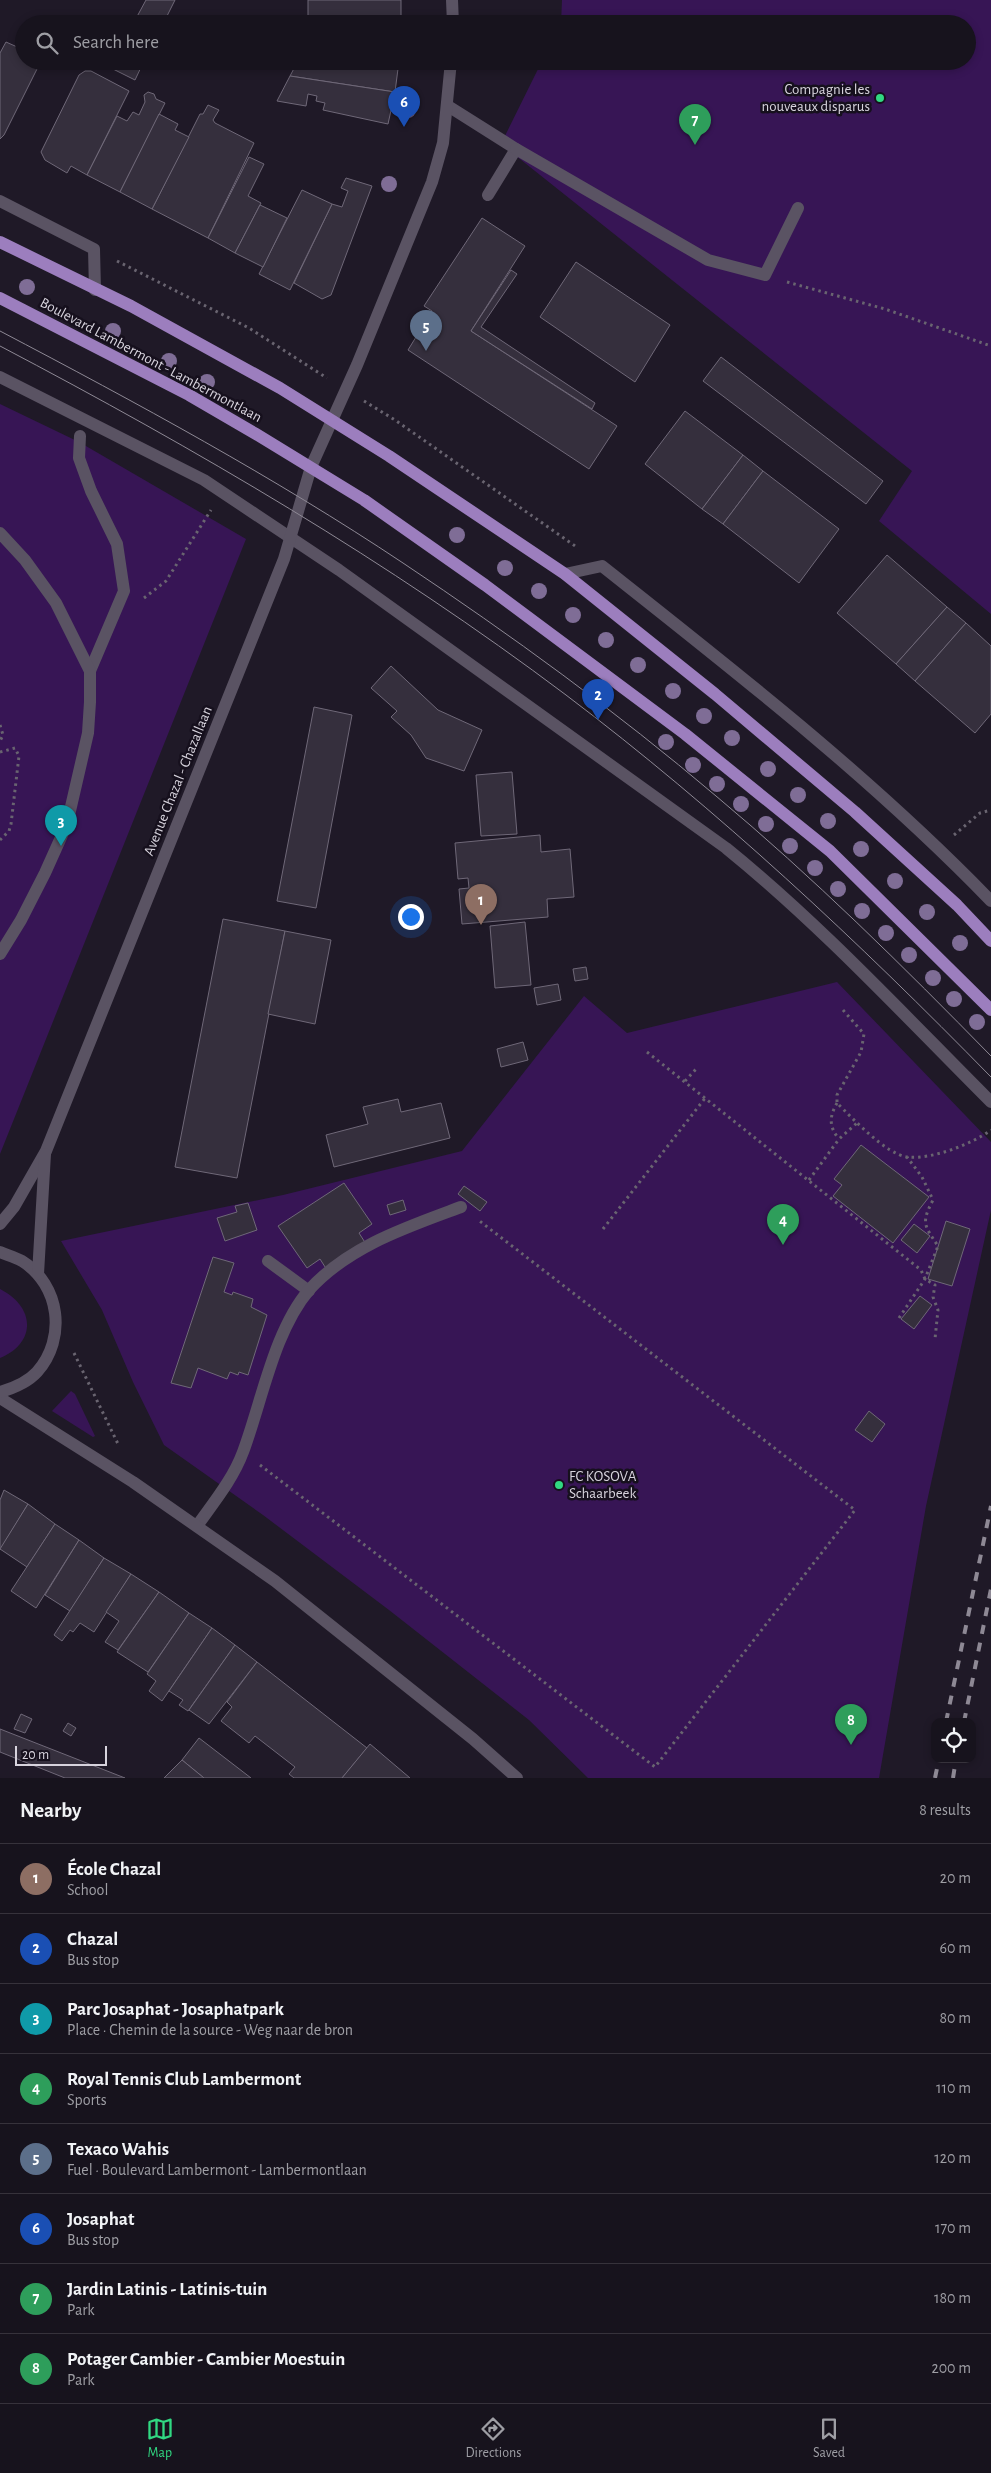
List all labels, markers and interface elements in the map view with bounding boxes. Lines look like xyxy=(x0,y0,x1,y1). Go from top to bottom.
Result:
search box xyxy=(15,15,976,70)
icon: search xyxy=(33,29,61,57)
text: Search here xyxy=(73,33,159,52)
place label: Compagnie les nouveaux disparus xyxy=(761,82,870,114)
pin: 6 xyxy=(388,86,420,127)
marker: Compagnie les nouveaux disparus xyxy=(874,92,886,104)
pin: 7 xyxy=(679,104,711,145)
street label: Boulevard Lambermont - Lambermontlaan xyxy=(38,295,264,425)
pin: 5 xyxy=(410,310,442,351)
pin: 2 xyxy=(582,679,614,720)
street label: Avenue Chazal - Chazallaan xyxy=(141,704,215,858)
pin: 3 xyxy=(45,805,77,846)
pin: 1 xyxy=(465,884,497,925)
your location xyxy=(398,904,424,930)
pin: 4 xyxy=(767,1204,799,1245)
place label: FC KOSOVA Schaarbeek xyxy=(569,1469,637,1501)
marker: FC KOSOVA Schaarbeek xyxy=(553,1479,565,1491)
pin: 8 xyxy=(835,1704,867,1745)
map controls xyxy=(931,1718,976,1763)
button: locate xyxy=(931,1718,976,1763)
scale bar xyxy=(15,1743,108,1766)
text: 20 m xyxy=(22,1748,49,1762)
text: Nearby xyxy=(20,1800,81,1821)
text: 8 results xyxy=(919,1802,971,1818)
text: École Chazal xyxy=(67,1860,161,1879)
text: 1 xyxy=(33,1870,39,1886)
text: 20 m xyxy=(940,1870,971,1886)
text: School xyxy=(67,1882,108,1898)
text: Chazal xyxy=(67,1930,118,1949)
text: 2 xyxy=(32,1940,40,1956)
text: 60 m xyxy=(940,1940,971,1956)
text: Bus stop xyxy=(67,1952,119,1968)
text: Parc Josaphat - Josaphatpark xyxy=(67,2000,284,2019)
text: 3 xyxy=(33,2010,39,2026)
text: 80 m xyxy=(940,2010,971,2026)
text: Place · Chemin de la source - Weg naar de bron xyxy=(67,2022,353,2038)
text: Royal Tennis Club Lambermont xyxy=(67,2070,301,2089)
text: 4 xyxy=(32,2080,40,2096)
text: 110 m xyxy=(936,2080,971,2096)
text: Sports xyxy=(67,2092,107,2108)
text: Texaco Wahis xyxy=(67,2140,169,2159)
text: 5 xyxy=(33,2150,39,2166)
text: 120 m xyxy=(934,2150,971,2166)
text: Fuel · Boulevard Lambermont - Lambermontlaan xyxy=(67,2162,367,2178)
text: Josaphat xyxy=(67,2210,134,2229)
text: 6 xyxy=(32,2220,40,2236)
text: 170 m xyxy=(935,2220,971,2236)
text: Bus stop xyxy=(67,2232,119,2248)
text: Jardin Latinis - Latinis-tuin xyxy=(67,2280,267,2299)
text: 7 xyxy=(33,2290,39,2306)
text: 180 m xyxy=(934,2290,971,2306)
text: Park xyxy=(67,2302,95,2318)
text: Potager Cambier - Cambier Moestuin xyxy=(67,2350,345,2369)
text: 8 xyxy=(32,2360,40,2376)
text: 200 m xyxy=(931,2360,971,2376)
text: Park xyxy=(67,2372,95,2388)
tab: Map xyxy=(146,2415,174,2462)
tab: Directions xyxy=(466,2415,521,2462)
tab: Saved xyxy=(813,2415,845,2462)

